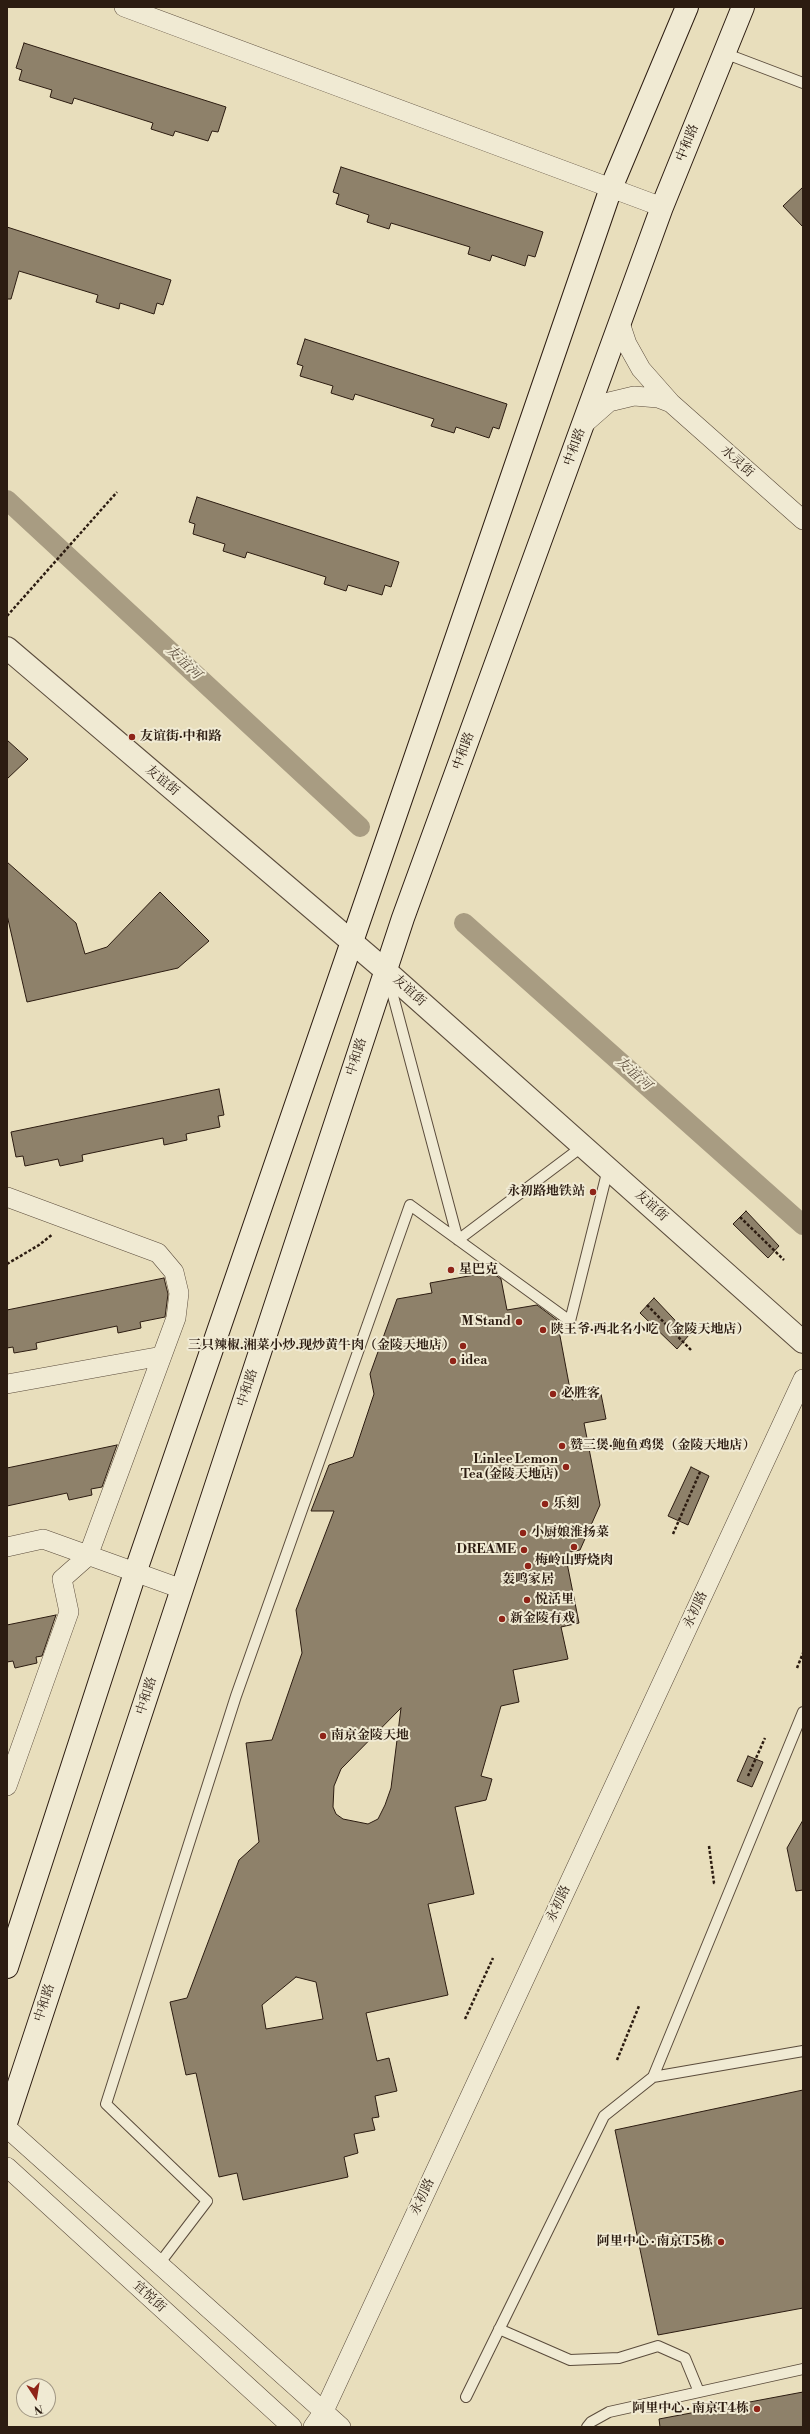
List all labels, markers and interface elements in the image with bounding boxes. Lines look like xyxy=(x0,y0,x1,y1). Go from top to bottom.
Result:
street label: 中和路 xyxy=(673,122,703,164)
street label: 中和路 xyxy=(561,426,589,468)
street label: 水灵街 xyxy=(717,443,757,481)
water label: 友谊河 xyxy=(162,643,204,683)
place label: 友谊街·中和路 xyxy=(140,729,222,745)
street label: 中和路 xyxy=(450,730,478,772)
marker: 友谊街·中和路 xyxy=(127,732,137,742)
street label: 友谊街 xyxy=(142,762,182,800)
street label: 友谊街 xyxy=(389,972,429,1010)
street label: 中和路 xyxy=(344,1036,370,1078)
water label: 友谊河 xyxy=(612,1054,654,1094)
place label: 永初路地铁站 xyxy=(507,1184,585,1200)
marker: 永初路地铁站 xyxy=(588,1187,598,1197)
street label: 友谊街 xyxy=(631,1187,671,1225)
place label: 星巴克 xyxy=(459,1262,498,1278)
marker: 星巴克 xyxy=(446,1265,456,1275)
place label: M Stand xyxy=(461,1314,511,1330)
marker: M Stand xyxy=(514,1317,524,1327)
place label: 陕王爷·西北名小吃（金陵天地店） xyxy=(551,1322,750,1338)
marker: 陕王爷·西北名小吃（金陵天地店） xyxy=(538,1325,548,1335)
place label: 三只辣椒.湘菜小炒.现炒黄牛肉（金陵天地店） xyxy=(188,1338,455,1354)
marker: 三只辣椒.湘菜小炒.现炒黄牛肉（金陵天地店） xyxy=(458,1341,468,1351)
place label: idea xyxy=(461,1353,487,1369)
marker: idea xyxy=(448,1356,458,1366)
street label: 中和路 xyxy=(235,1367,261,1409)
place label: 必胜客 xyxy=(561,1386,600,1402)
marker: 必胜客 xyxy=(548,1389,558,1399)
place label: 赞三煲·鲍鱼鸡煲（金陵天地店） xyxy=(570,1438,756,1454)
marker: 赞三煲·鲍鱼鸡煲（金陵天地店） xyxy=(557,1441,567,1451)
place label: Linlee Lemon Tea (金陵天地店) xyxy=(461,1452,558,1483)
marker: Linlee Lemon Tea (金陵天地店) xyxy=(561,1462,571,1472)
place label: 乐刻 xyxy=(553,1496,579,1512)
marker: 乐刻 xyxy=(540,1499,550,1509)
place label: 小厨娘淮扬菜 xyxy=(531,1525,609,1541)
marker: 小厨娘淮扬菜 xyxy=(518,1528,528,1538)
place label: DREAME xyxy=(457,1542,516,1558)
marker: 梅岭山野烧肉 xyxy=(569,1542,579,1552)
marker: DREAME xyxy=(519,1545,529,1555)
place label: 梅岭山野烧肉 xyxy=(535,1553,613,1569)
marker: 轰鸣家居 xyxy=(523,1561,533,1571)
place label: 轰鸣家居 xyxy=(502,1572,554,1588)
street label: 永初路 xyxy=(681,1589,711,1631)
place label: 悦活里 xyxy=(535,1592,574,1608)
marker: 悦活里 xyxy=(522,1595,532,1605)
place label: 新金陵有戏 xyxy=(510,1611,575,1627)
marker: 新金陵有戏 xyxy=(497,1614,507,1624)
street label: 中和路 xyxy=(134,1675,160,1717)
place label: 南京金陵天地 xyxy=(331,1728,409,1744)
marker: 南京金陵天地 xyxy=(318,1731,328,1741)
street label: 永初路 xyxy=(544,1883,574,1925)
street label: 中和路 xyxy=(32,1982,58,2024)
street label: 永初路 xyxy=(408,2176,438,2218)
place label: 阿里中心 · 南京T5栋 xyxy=(597,2234,713,2250)
marker: 阿里中心 · 南京T5栋 xyxy=(716,2237,726,2247)
street label: 宜悦街 xyxy=(129,2278,169,2316)
north arrow xyxy=(16,2378,56,2418)
text: N xyxy=(33,2401,44,2417)
place label: 阿里中心 · 南京T4栋 xyxy=(632,2401,749,2417)
marker: 阿里中心 · 南京T4栋 xyxy=(752,2404,762,2414)

